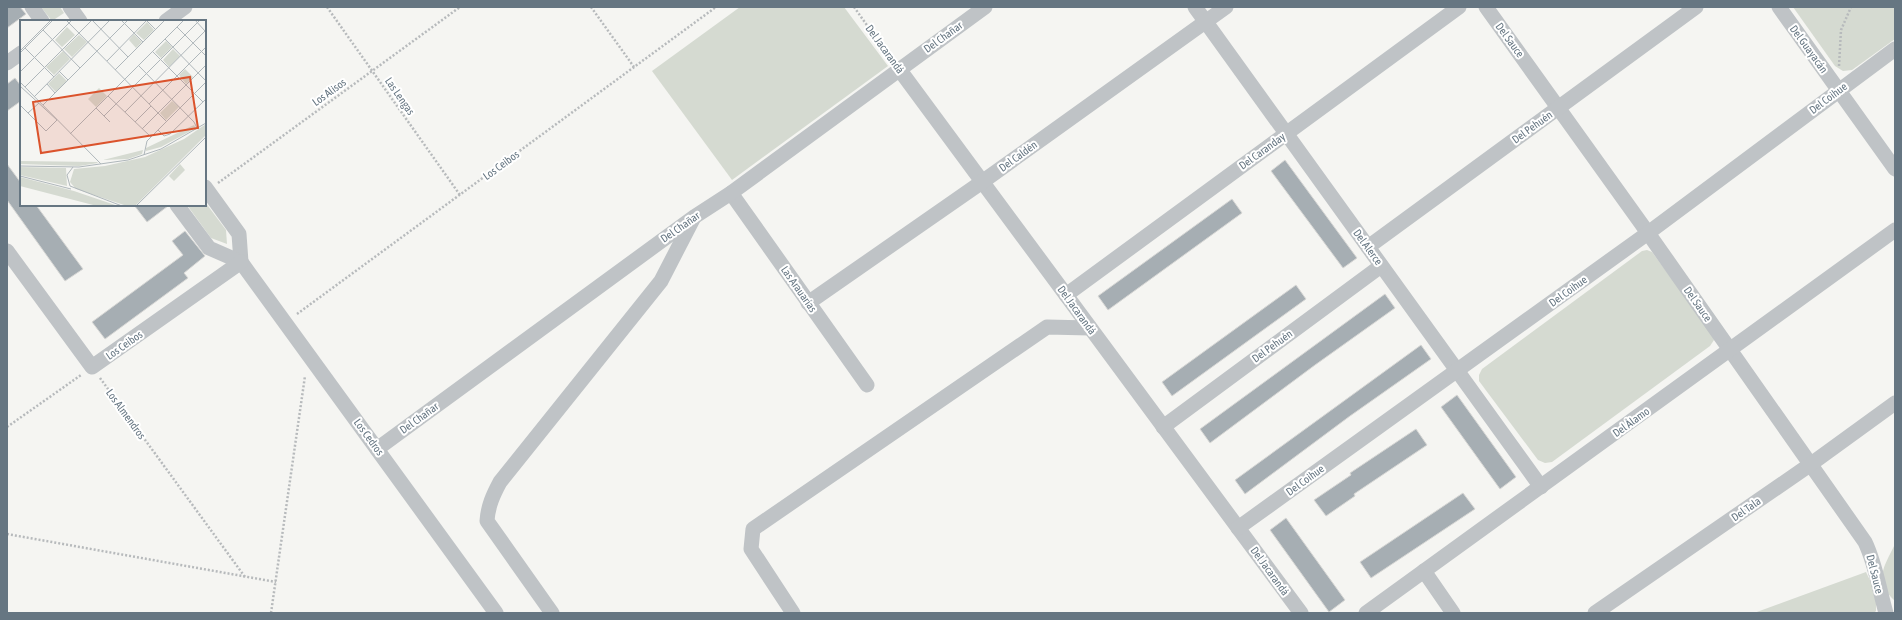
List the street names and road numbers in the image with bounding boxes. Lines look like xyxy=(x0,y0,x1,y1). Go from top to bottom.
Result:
street label: Del Chañar xyxy=(921,19,965,55)
street label: Del Sauce xyxy=(1493,20,1527,60)
street label: Del Jacarandá xyxy=(863,22,907,76)
street label: Del Guayacán xyxy=(1788,23,1830,75)
street label: Las Lengas xyxy=(383,75,417,117)
street label: Los Alisos xyxy=(310,76,348,108)
street label: Del Coihue xyxy=(1807,80,1849,116)
street label: Del Pehuén xyxy=(1510,108,1554,146)
street label: Del Caranday xyxy=(1237,130,1288,172)
street label: Del Caldén xyxy=(997,138,1039,174)
street label: Los Ceibos xyxy=(481,148,521,182)
street label: Del Chañar xyxy=(658,209,702,245)
street label: Del Alerce xyxy=(1351,227,1385,267)
street label: Las Arauarias xyxy=(779,264,819,314)
street label: Del Coihue xyxy=(1547,273,1589,309)
street label: Del Jacarandá xyxy=(1055,283,1099,337)
street label: Del Sauce xyxy=(1682,284,1714,324)
street label: Del Pehuén xyxy=(1250,327,1294,365)
street label: Los Ceibos xyxy=(104,328,145,362)
street label: Los Almendros xyxy=(104,387,148,441)
street label: Del Chañar xyxy=(397,400,441,436)
street label: Del Álamo xyxy=(1610,405,1652,439)
street label: Los Cedros xyxy=(352,416,386,458)
street label: Del Coihue xyxy=(1284,462,1326,498)
street label: Del Tala xyxy=(1729,495,1763,523)
street label: Del Jacarandá xyxy=(1248,544,1292,598)
street label: Del Sauce xyxy=(1864,553,1886,595)

